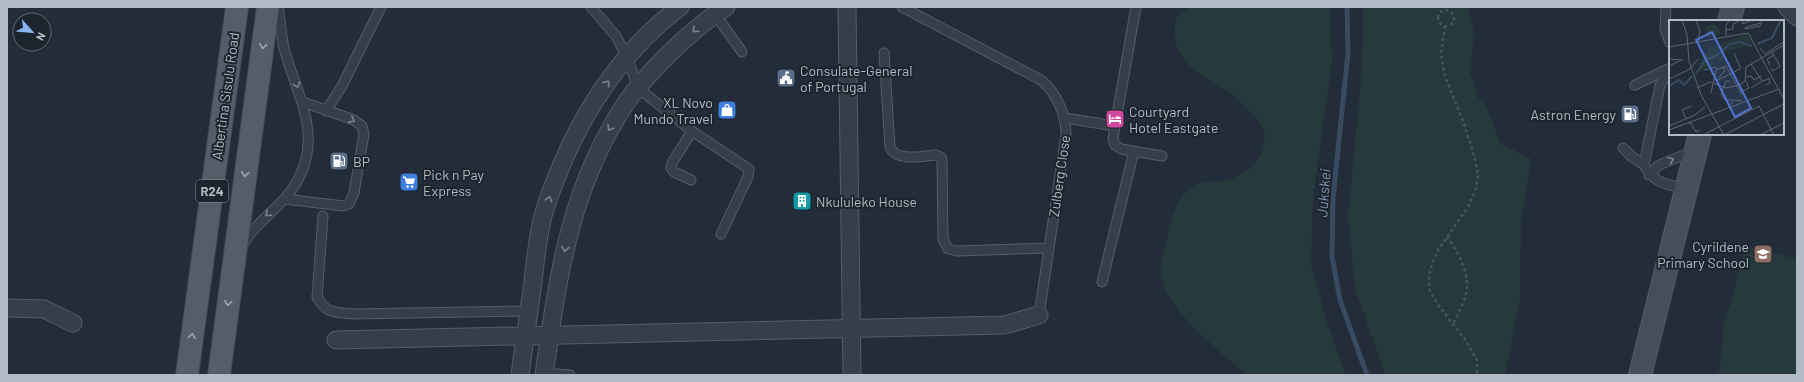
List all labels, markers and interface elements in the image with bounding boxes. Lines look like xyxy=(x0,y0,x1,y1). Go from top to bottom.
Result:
north arrow xyxy=(12,12,52,52)
inset map xyxy=(1669,20,1784,135)
one-way arrow xyxy=(692,26,700,33)
text: N xyxy=(34,31,49,43)
street label: Albertina Sisulu Road xyxy=(208,31,242,161)
one-way arrow xyxy=(259,43,268,49)
place label: Consulate-General of Portugal xyxy=(800,62,912,95)
public building icon: Consulate-General of Portugal xyxy=(775,67,797,89)
one-way arrow xyxy=(602,80,610,87)
one-way arrow xyxy=(292,82,301,89)
place label: XL Novo Mundo Travel xyxy=(634,94,713,127)
shop icon: XL Novo Mundo Travel xyxy=(716,99,738,121)
place label: Courtyard Hotel Eastgate xyxy=(1129,103,1218,136)
fuel station icon: Astron Energy xyxy=(1619,103,1641,125)
place label: Astron Energy xyxy=(1530,106,1617,123)
hotel icon: Courtyard Hotel Eastgate xyxy=(1104,108,1126,130)
one-way arrow xyxy=(348,115,355,123)
one-way arrow xyxy=(608,124,615,131)
street label: Zulberg Close xyxy=(1045,134,1073,218)
fuel station icon: BP xyxy=(328,150,350,172)
place label: BP xyxy=(353,153,370,170)
one-way arrow xyxy=(1667,156,1674,164)
place label: Pick n Pay Express xyxy=(423,166,485,199)
water label: Jukskei xyxy=(1312,168,1334,218)
one-way arrow xyxy=(241,171,250,178)
supermarket icon: Pick n Pay Express xyxy=(398,171,420,193)
road number: R24 xyxy=(196,180,228,202)
building icon: Nkululeko House xyxy=(791,190,813,212)
place label: Nkululeko House xyxy=(816,193,917,210)
one-way arrow xyxy=(544,195,553,202)
one-way arrow xyxy=(265,210,273,217)
place label: Cyrildene Primary School xyxy=(1657,238,1749,271)
school or university icon: Cyrildene Primary School xyxy=(1752,243,1774,265)
one-way arrow xyxy=(561,246,570,253)
one-way arrow xyxy=(224,300,233,306)
one-way arrow xyxy=(187,333,196,339)

